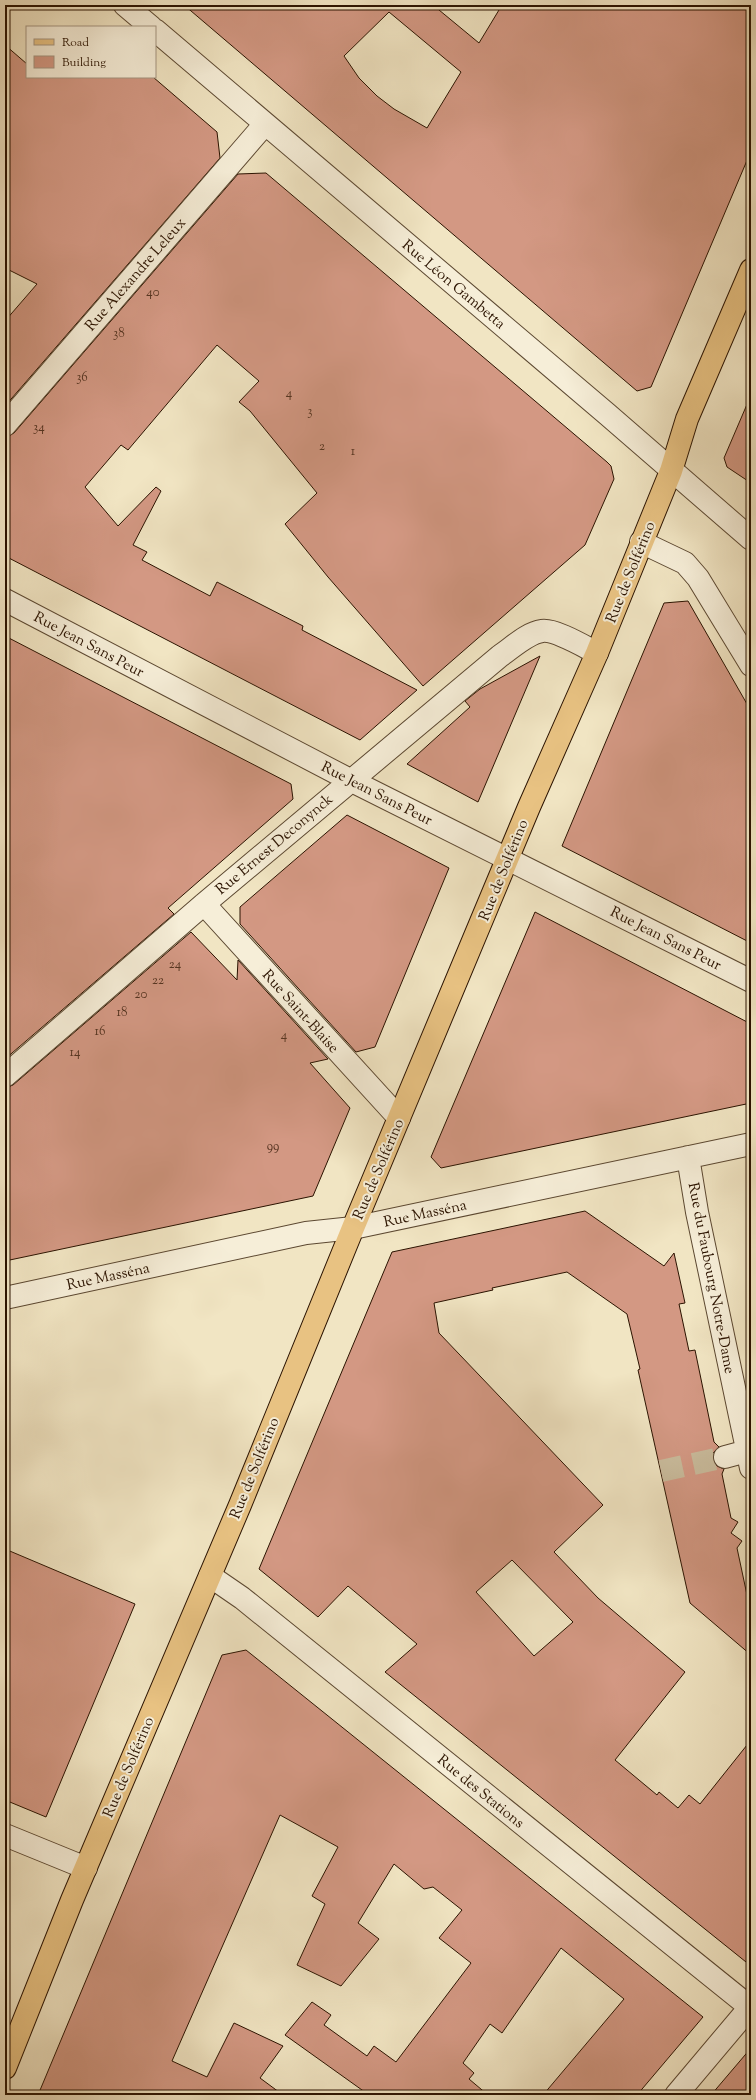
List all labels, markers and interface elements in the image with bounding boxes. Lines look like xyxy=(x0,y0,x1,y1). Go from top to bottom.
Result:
legend xyxy=(26,26,156,78)
text: Road xyxy=(62,34,89,52)
text: Building xyxy=(62,54,106,72)
street label: Rue Alexandre Leleux xyxy=(81,214,191,336)
street label: Rue Léon Gambetta xyxy=(397,236,509,335)
house number: 40 xyxy=(146,284,160,302)
house number: 38 xyxy=(113,325,125,343)
house number: 36 xyxy=(76,369,88,387)
house number: 4 xyxy=(286,385,293,403)
house number: 3 xyxy=(307,403,313,421)
house number: 34 xyxy=(33,419,45,437)
house number: 2 xyxy=(319,438,325,456)
house number: 1 xyxy=(351,443,356,461)
street label: Rue de Solférino xyxy=(601,519,661,626)
street label: Rue Jean Sans Peur xyxy=(29,607,148,683)
street label: Rue Jean Sans Peur xyxy=(317,757,436,832)
street label: Rue Ernest Deconynck xyxy=(212,790,338,900)
street label: Rue de Solférino xyxy=(474,817,534,924)
street label: Rue Jean Sans Peur xyxy=(606,902,725,977)
house number: 24 xyxy=(169,956,182,974)
street label: Rue Saint-Blaise xyxy=(257,966,343,1058)
house number: 22 xyxy=(152,972,164,990)
house number: 20 xyxy=(135,986,148,1004)
house number: 18 xyxy=(117,1004,127,1022)
house number: 16 xyxy=(95,1023,105,1041)
house number: 4 xyxy=(281,1027,288,1045)
house number: 14 xyxy=(70,1044,81,1062)
street label: Rue de Solférino xyxy=(349,1116,410,1223)
house number: 99 xyxy=(267,1138,279,1156)
street label: Rue du Faubourg Notre-Dame xyxy=(682,1181,739,1376)
street label: Rue Masséna xyxy=(382,1195,469,1234)
street label: Rue Masséna xyxy=(65,1258,152,1297)
street label: Rue de Solférino xyxy=(225,1415,285,1522)
street label: Rue de Solférino xyxy=(99,1714,160,1821)
street label: Rue des Stations xyxy=(432,1750,528,1834)

